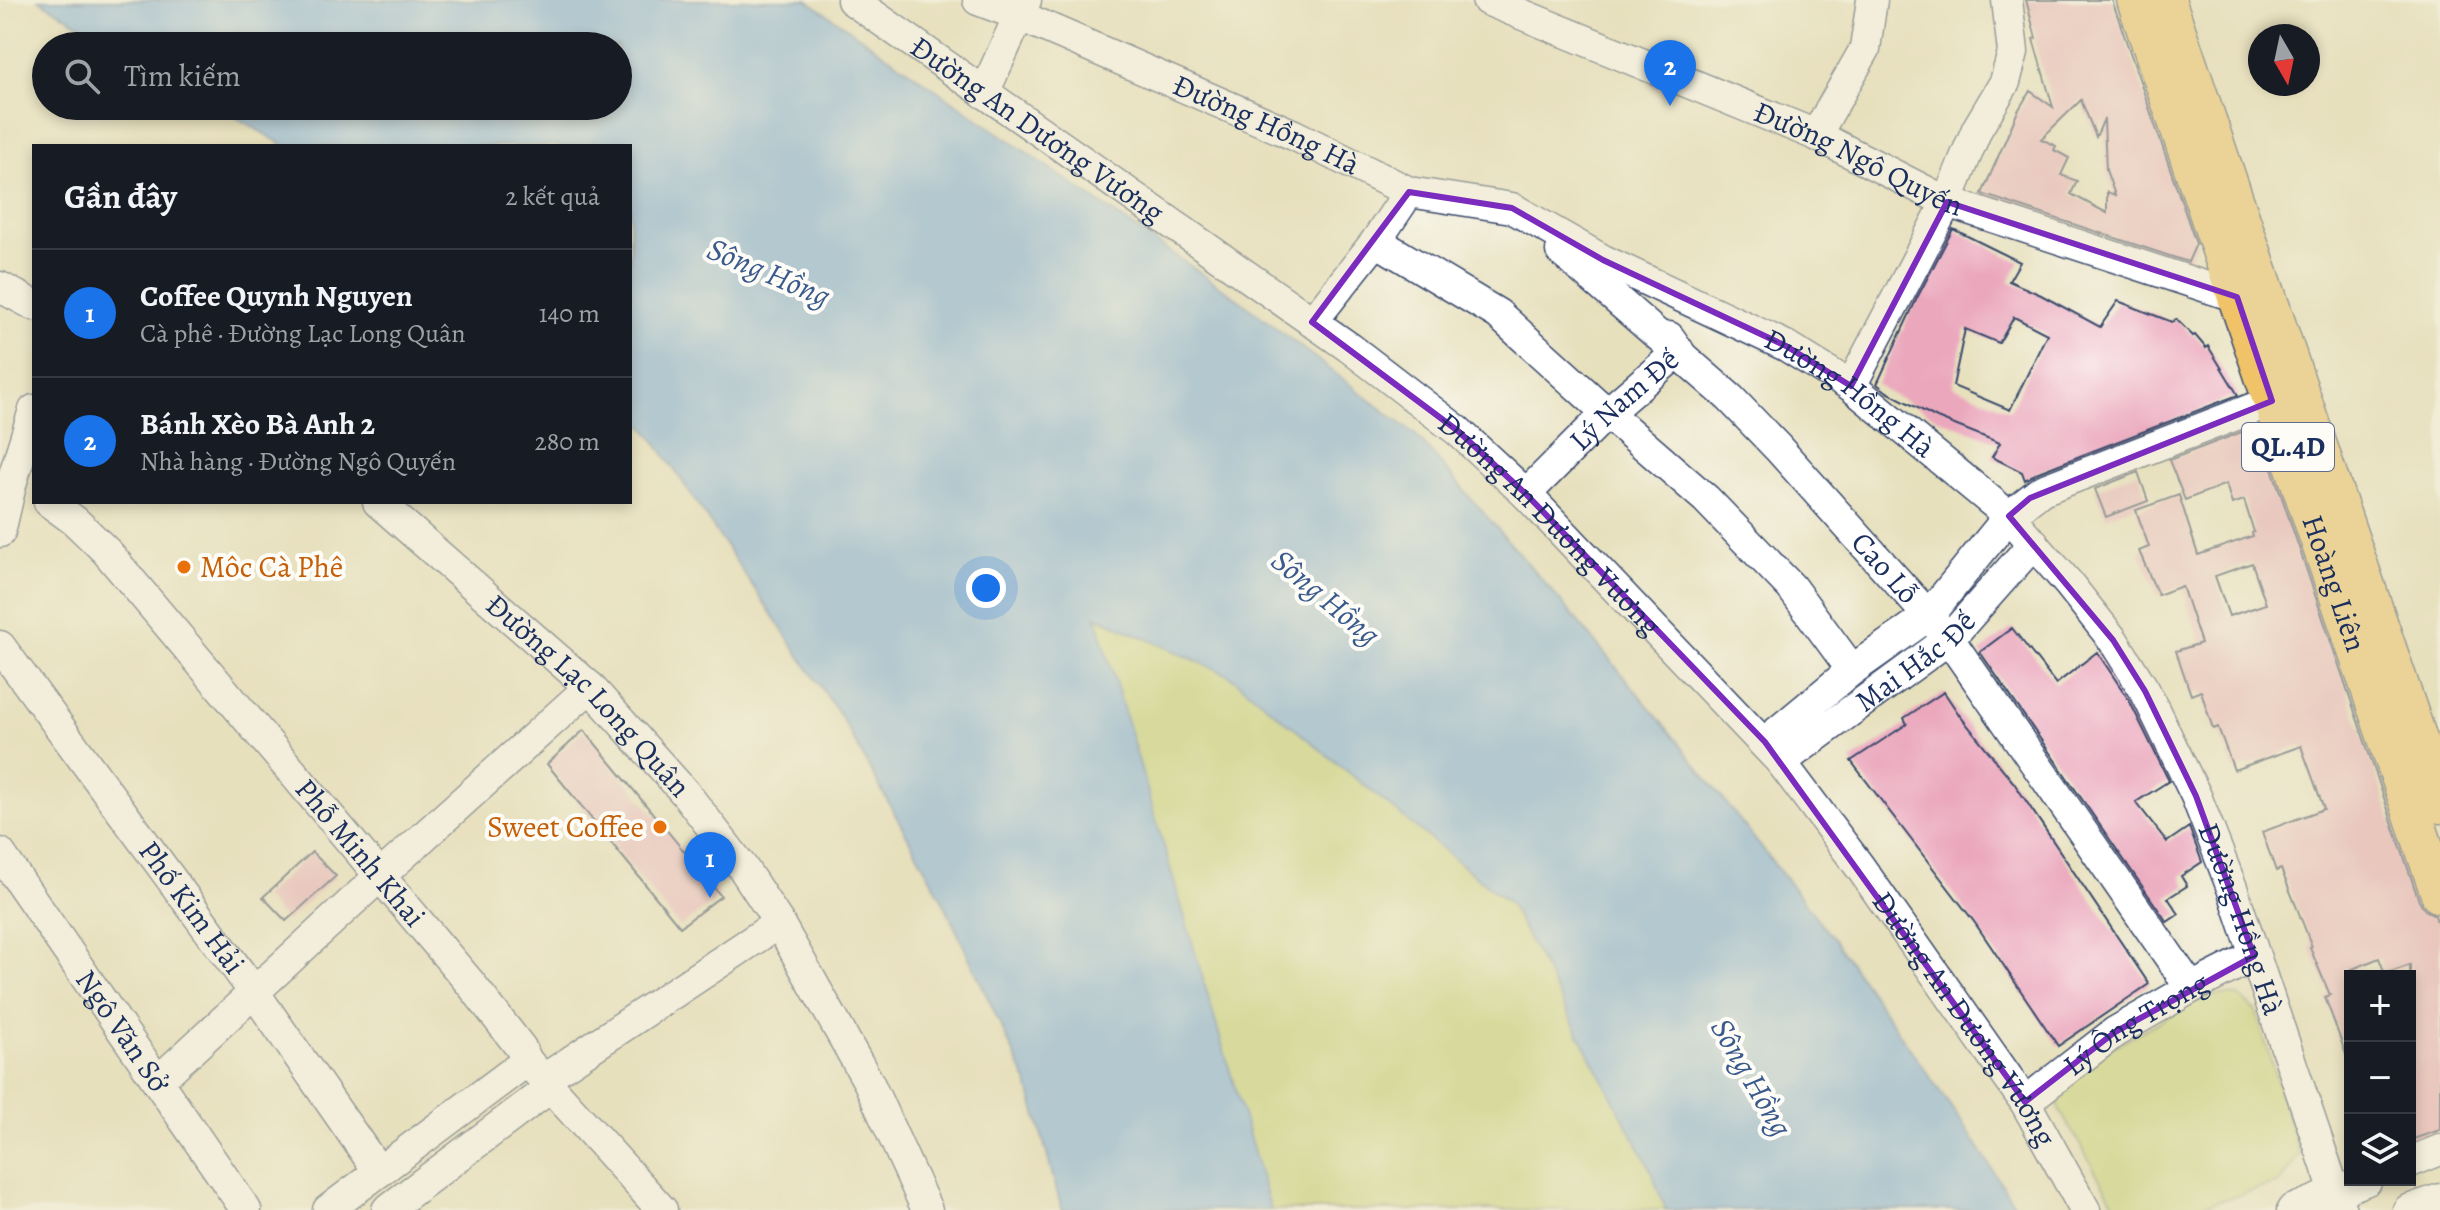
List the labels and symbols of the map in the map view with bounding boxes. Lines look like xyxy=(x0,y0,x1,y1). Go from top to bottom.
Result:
north arrow xyxy=(2248,24,2320,96)
street label: Đường An Dương Vương xyxy=(902,27,1172,232)
pin: 2 xyxy=(1644,40,1696,106)
street label: Đường Hồng Hà xyxy=(1166,65,1367,184)
street label: Đường Ngô Quyến xyxy=(1748,92,1968,226)
water label: Sông Hồng xyxy=(701,226,837,318)
street label: Đường Hồng Hà xyxy=(1758,319,1943,467)
street label: Lý Nam Đế xyxy=(1560,340,1687,460)
street label: Đường An Dương Vương xyxy=(1430,403,1670,644)
road number: QL.4D xyxy=(2242,423,2334,471)
street label: Hoàng Liên xyxy=(2293,510,2376,657)
street label: Cao Lỗ xyxy=(1842,523,1928,612)
water label: Sông Hồng xyxy=(1262,538,1390,656)
place label: Môc Cà Phê xyxy=(200,547,343,587)
marker: Môc Cà Phê xyxy=(175,558,193,576)
your location xyxy=(966,568,1006,608)
street label: Đường Lạc Long Quân xyxy=(477,585,699,806)
street label: Mai Hắc Đế xyxy=(1847,602,1985,721)
street label: Phỗ Minh Khai xyxy=(286,770,435,936)
place label: Sweet Coffee xyxy=(487,807,644,847)
street label: Đường Hồng Hà xyxy=(2188,817,2294,1020)
marker: Sweet Coffee xyxy=(651,818,669,836)
street label: Phố Kim Hải xyxy=(129,832,254,982)
pin: 1 xyxy=(684,832,736,898)
street label: Đường An Dương Vương xyxy=(1863,883,2066,1154)
street label: Ngô Văn Sở xyxy=(66,962,180,1101)
street label: Lý Ông Trọng xyxy=(2055,963,2215,1085)
water label: Sông Hồng xyxy=(1700,1010,1804,1144)

